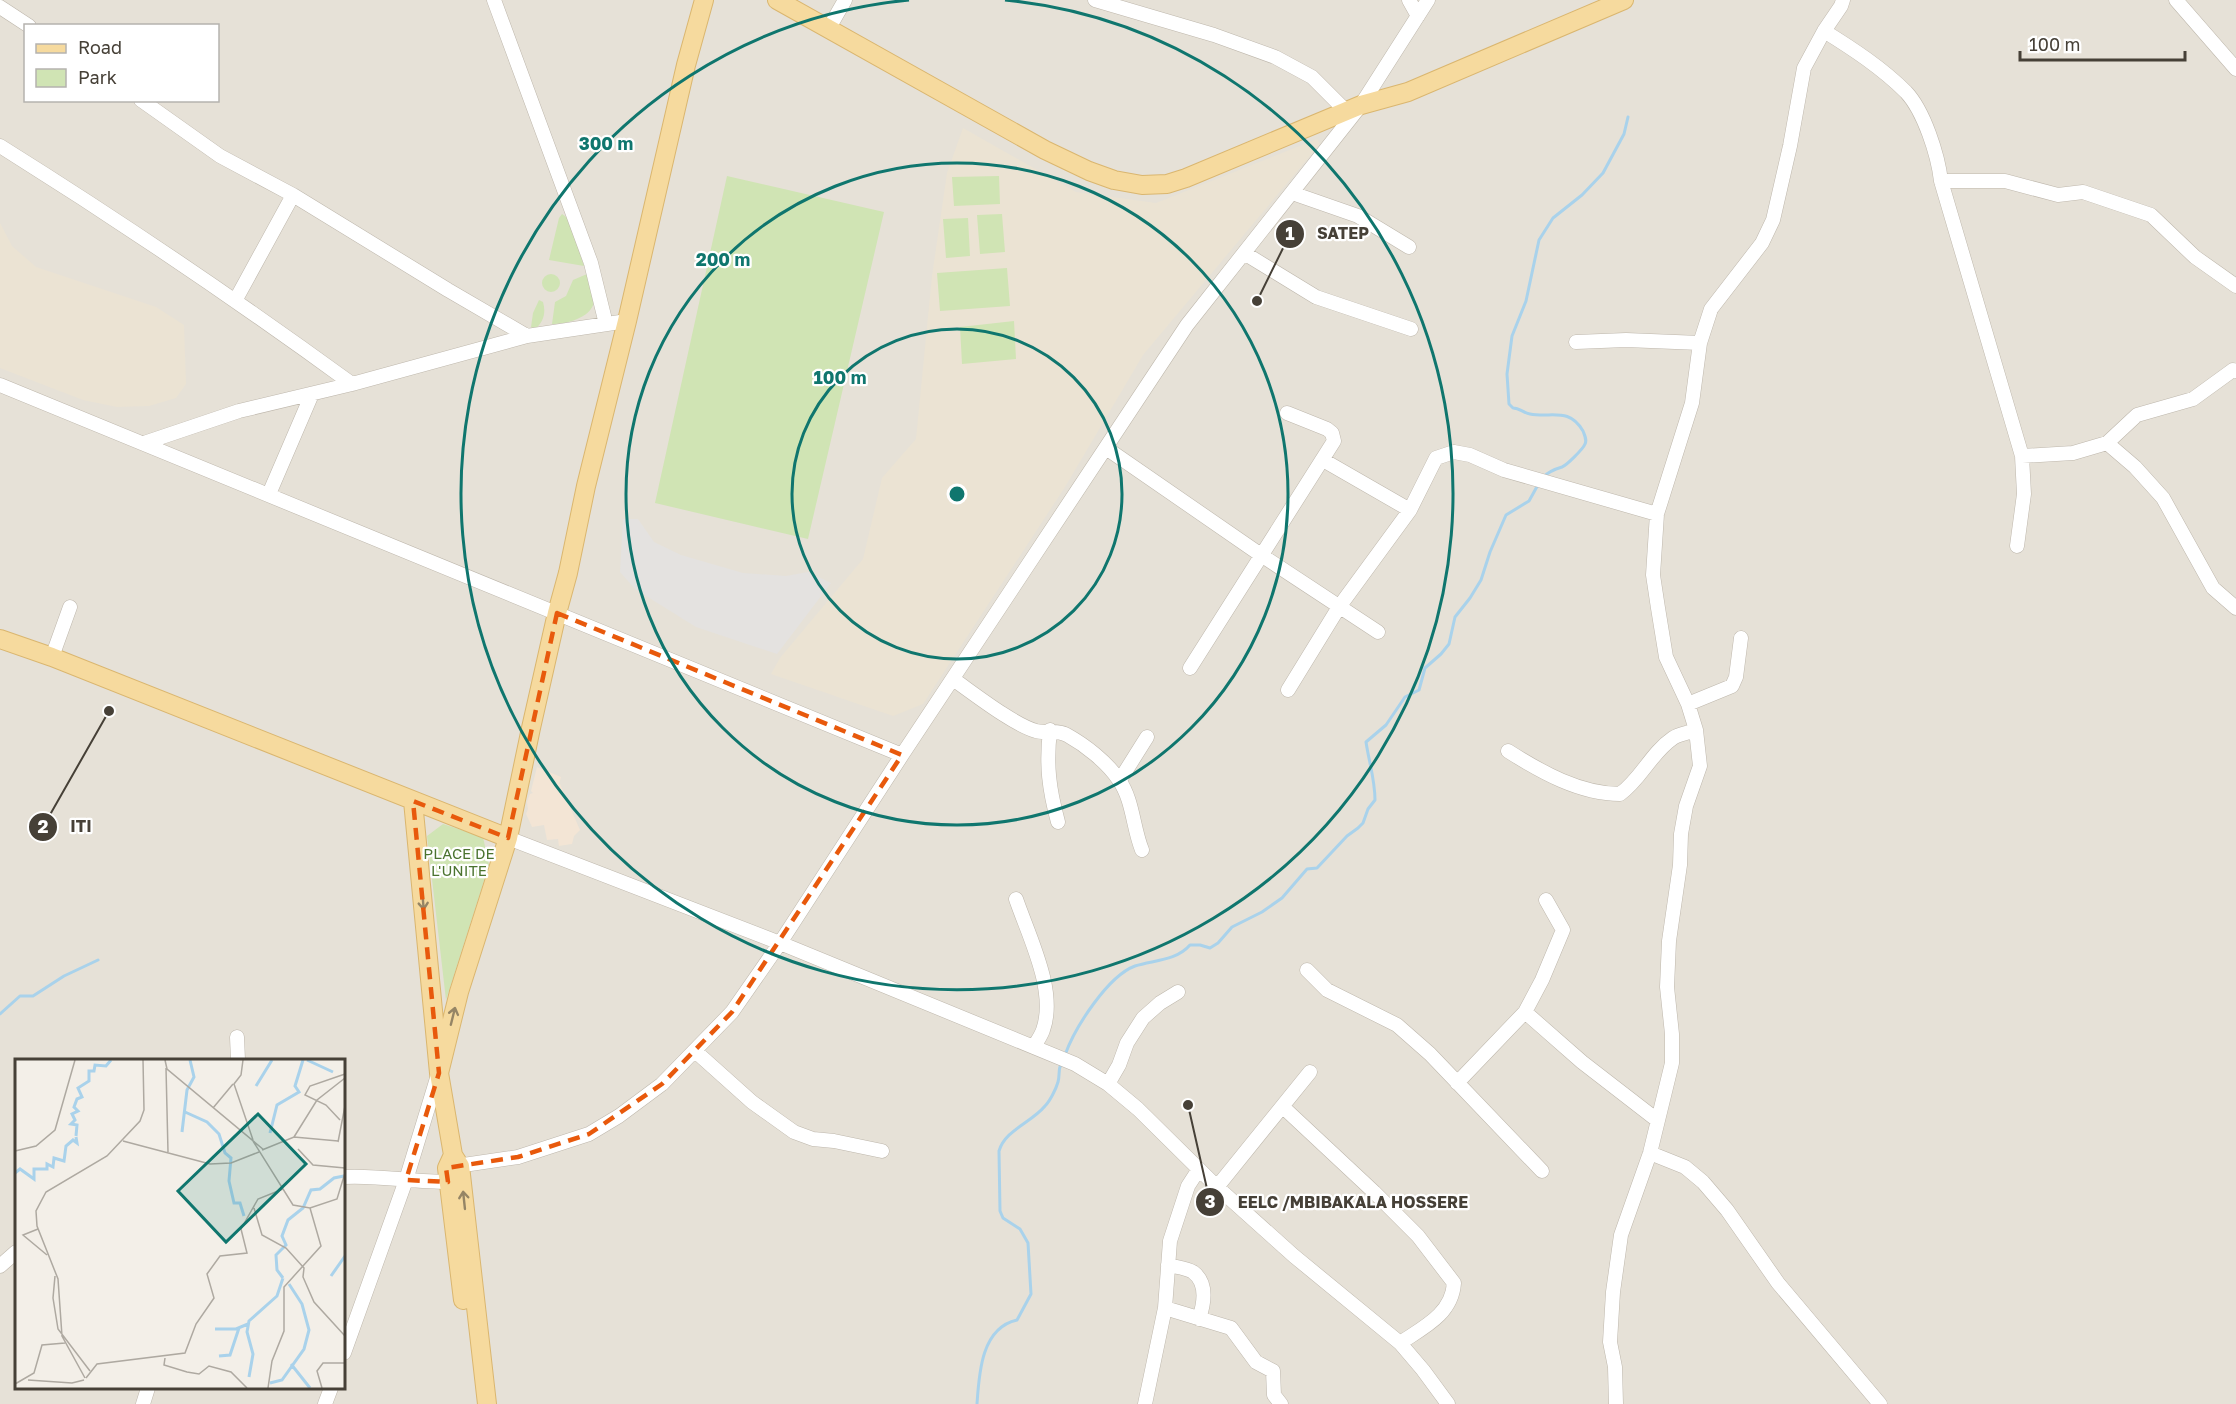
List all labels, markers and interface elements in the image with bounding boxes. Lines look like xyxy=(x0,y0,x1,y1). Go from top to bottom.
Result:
legend xyxy=(24,24,219,102)
scale bar xyxy=(2020,24,2185,62)
text: 100 m xyxy=(2029,33,2080,55)
text: Road xyxy=(78,36,122,58)
text: Park xyxy=(78,66,117,88)
text: 300 m xyxy=(579,132,633,154)
callout: SATEP xyxy=(1275,217,1381,251)
text: 1 xyxy=(1285,222,1295,244)
text: SATEP xyxy=(1317,223,1369,243)
text: 200 m xyxy=(696,248,750,270)
text: 100 m xyxy=(814,366,866,388)
centre of rings xyxy=(947,484,967,504)
callout: ITI xyxy=(28,810,104,844)
text: 2 xyxy=(38,815,49,837)
text: ITI xyxy=(70,816,92,836)
park label: PLACE DE L'UNITE xyxy=(423,844,495,879)
one-way arrow xyxy=(418,891,429,911)
one-way arrow xyxy=(448,1007,460,1026)
inset map xyxy=(15,1059,345,1389)
callout: EELC /MBIBAKALA HOSSERE xyxy=(1195,1185,1480,1219)
one-way arrow xyxy=(458,1190,469,1210)
text: 3 xyxy=(1205,1190,1216,1212)
text: EELC /MBIBAKALA HOSSERE xyxy=(1238,1192,1468,1212)

